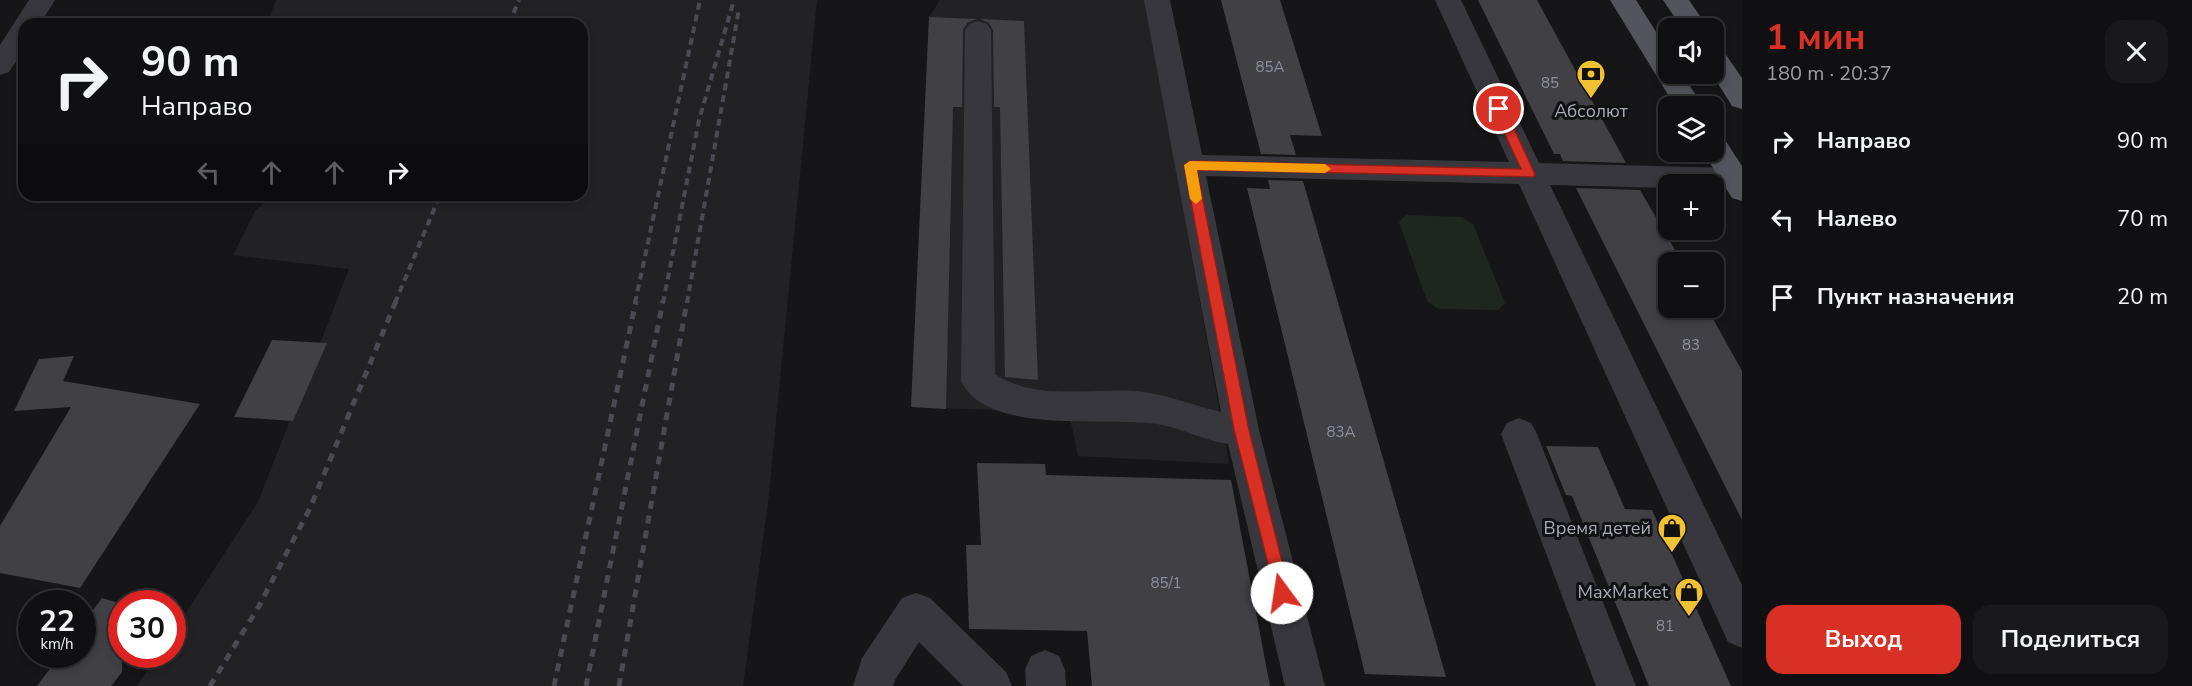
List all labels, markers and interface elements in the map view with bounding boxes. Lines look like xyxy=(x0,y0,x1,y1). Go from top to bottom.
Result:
text: 1 мин xyxy=(1766,13,1866,62)
map controls xyxy=(1658,18,1724,318)
button: sound xyxy=(1658,18,1724,84)
button: close xyxy=(2105,20,2168,83)
text: 90 m xyxy=(141,34,240,91)
icon: right xyxy=(42,42,120,120)
house number: 85А xyxy=(1256,57,1285,77)
bank icon: Абсолют xyxy=(1575,58,1607,100)
text: 180 m · 20:37 xyxy=(1766,60,1892,87)
house number: 85 xyxy=(1541,73,1559,93)
pin xyxy=(1473,83,1524,134)
text: Направо xyxy=(141,88,252,125)
icon: arrive xyxy=(1482,92,1515,125)
button: layers xyxy=(1658,96,1724,162)
place label: Абсолют xyxy=(1554,99,1628,123)
icon: right xyxy=(1766,125,1799,158)
text: Направо xyxy=(1817,126,1911,156)
text: 90 m xyxy=(2117,126,2168,156)
icon: left xyxy=(192,156,225,189)
icon: ahead xyxy=(255,156,288,189)
icon: ahead xyxy=(318,156,351,189)
icon: right xyxy=(381,156,414,189)
button: + xyxy=(1658,174,1724,240)
icon: left xyxy=(1766,203,1799,236)
text: Налево xyxy=(1817,204,1897,234)
text: 70 m xyxy=(2117,204,2168,234)
button: − xyxy=(1658,252,1724,318)
icon: arrive xyxy=(1766,281,1799,314)
text: Пункт назначения xyxy=(1817,282,2015,312)
text: 20 m xyxy=(2117,282,2168,312)
house number: 83 xyxy=(1682,335,1700,355)
house number: 83А xyxy=(1327,422,1356,442)
shop icon: Время детей xyxy=(1656,512,1688,554)
place label: Время детей xyxy=(1544,516,1651,540)
position arrow xyxy=(1250,561,1314,625)
house number: 85/1 xyxy=(1150,573,1182,593)
shop icon: MaxMarket xyxy=(1673,576,1705,618)
place label: MaxMarket xyxy=(1578,580,1669,604)
speed limit sign: 30 xyxy=(108,590,186,668)
text: 22 xyxy=(39,601,75,642)
button: Выход xyxy=(1766,605,1961,674)
button: Поделиться xyxy=(1973,605,2168,674)
house number: 81 xyxy=(1656,616,1674,636)
text: km/h xyxy=(40,634,74,654)

